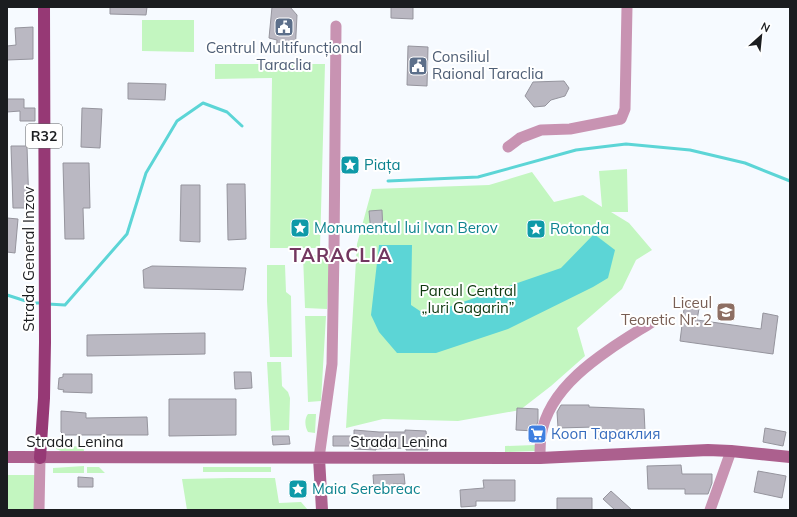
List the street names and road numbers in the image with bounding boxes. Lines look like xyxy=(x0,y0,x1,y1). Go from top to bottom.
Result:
road number: R32 xyxy=(26,124,62,148)
street label: Strada General Inzov xyxy=(19,186,38,332)
street label: Strada Lenina xyxy=(26,432,124,451)
street label: Strada Lenina xyxy=(350,432,448,451)

